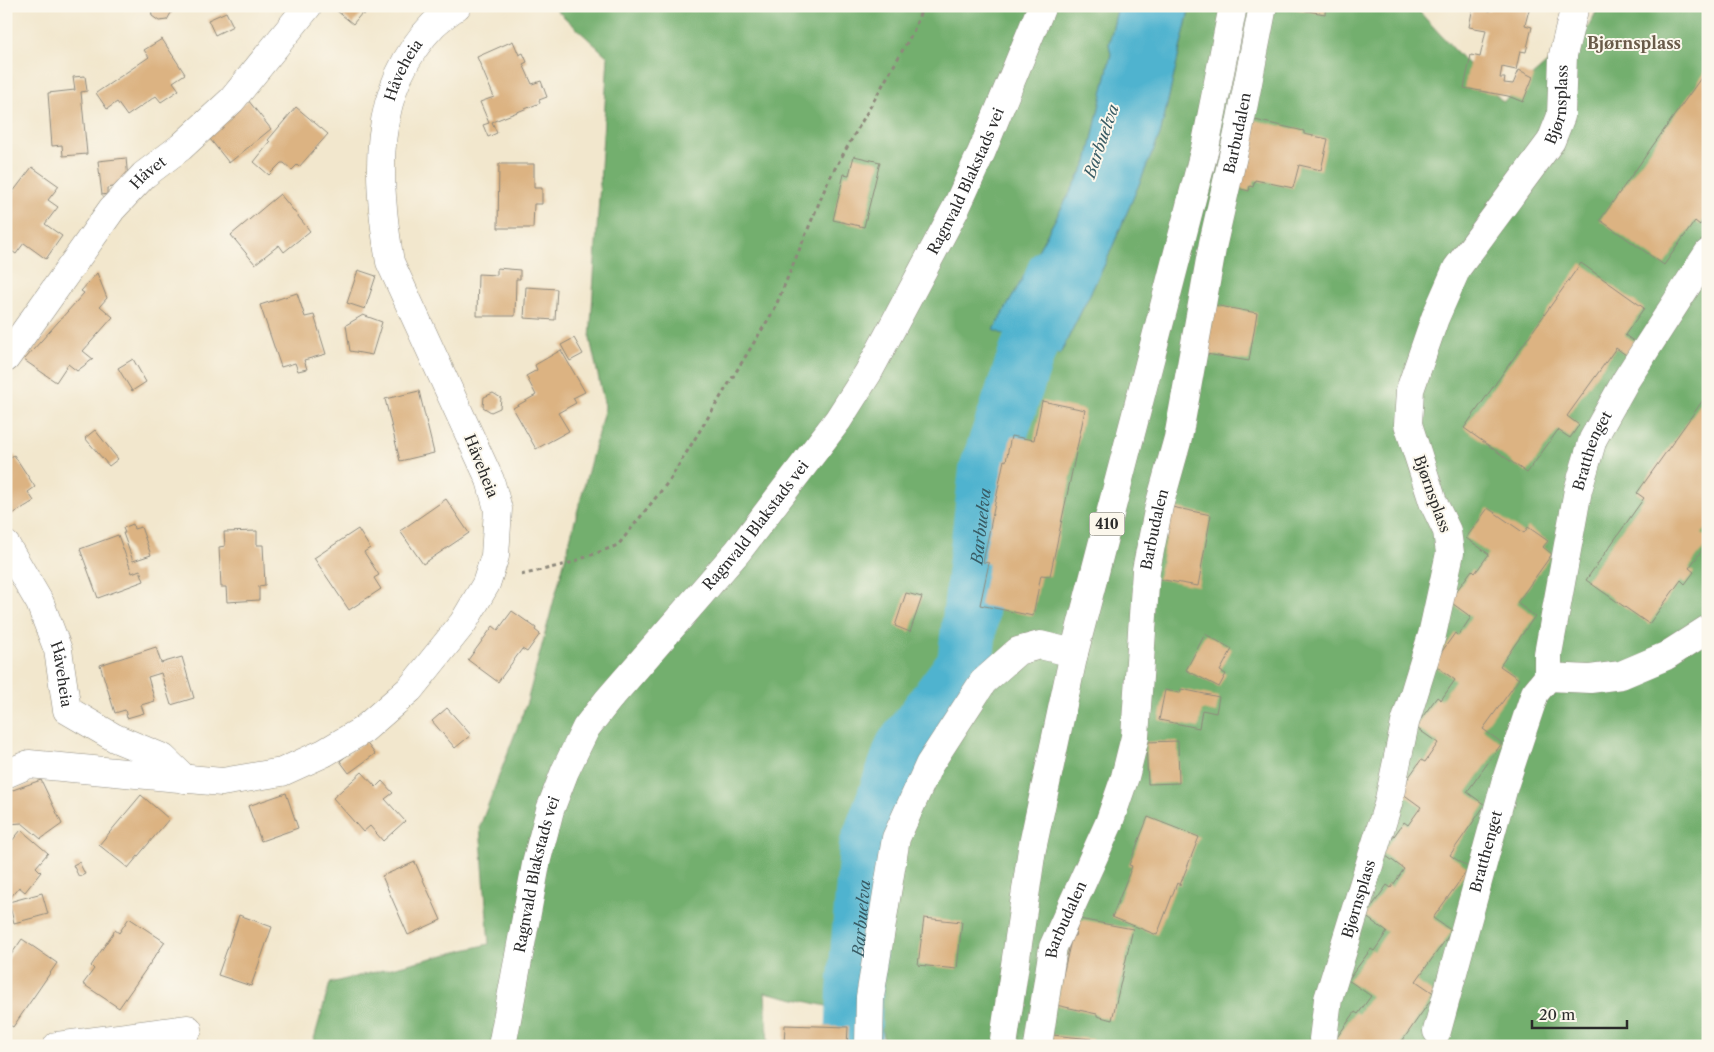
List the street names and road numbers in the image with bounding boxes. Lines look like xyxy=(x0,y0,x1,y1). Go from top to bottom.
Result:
street label: Håveheia xyxy=(380,35,426,103)
street label: Bjørnsplass xyxy=(1541,64,1572,147)
street label: Barbudalen xyxy=(1219,90,1255,176)
street label: Ragnvald Blakstads vei xyxy=(923,104,1008,258)
street label: Håvet xyxy=(125,151,170,193)
street label: Bratthenget xyxy=(1568,407,1616,493)
street label: Håveheia xyxy=(460,431,503,500)
street label: Bjørnsplass xyxy=(1410,453,1455,535)
street label: Ragnvald Blakstads vei xyxy=(698,456,813,594)
street label: Barbudalen xyxy=(1136,486,1173,571)
road number: 410 xyxy=(1090,512,1124,536)
street label: Håveheia xyxy=(46,638,76,709)
street label: Ragnvald Blakstads vei xyxy=(510,793,564,954)
street label: Bratthenget xyxy=(1465,808,1506,895)
street label: Bjørnsplass xyxy=(1337,857,1379,940)
street label: Barbudalen xyxy=(1041,878,1091,960)

